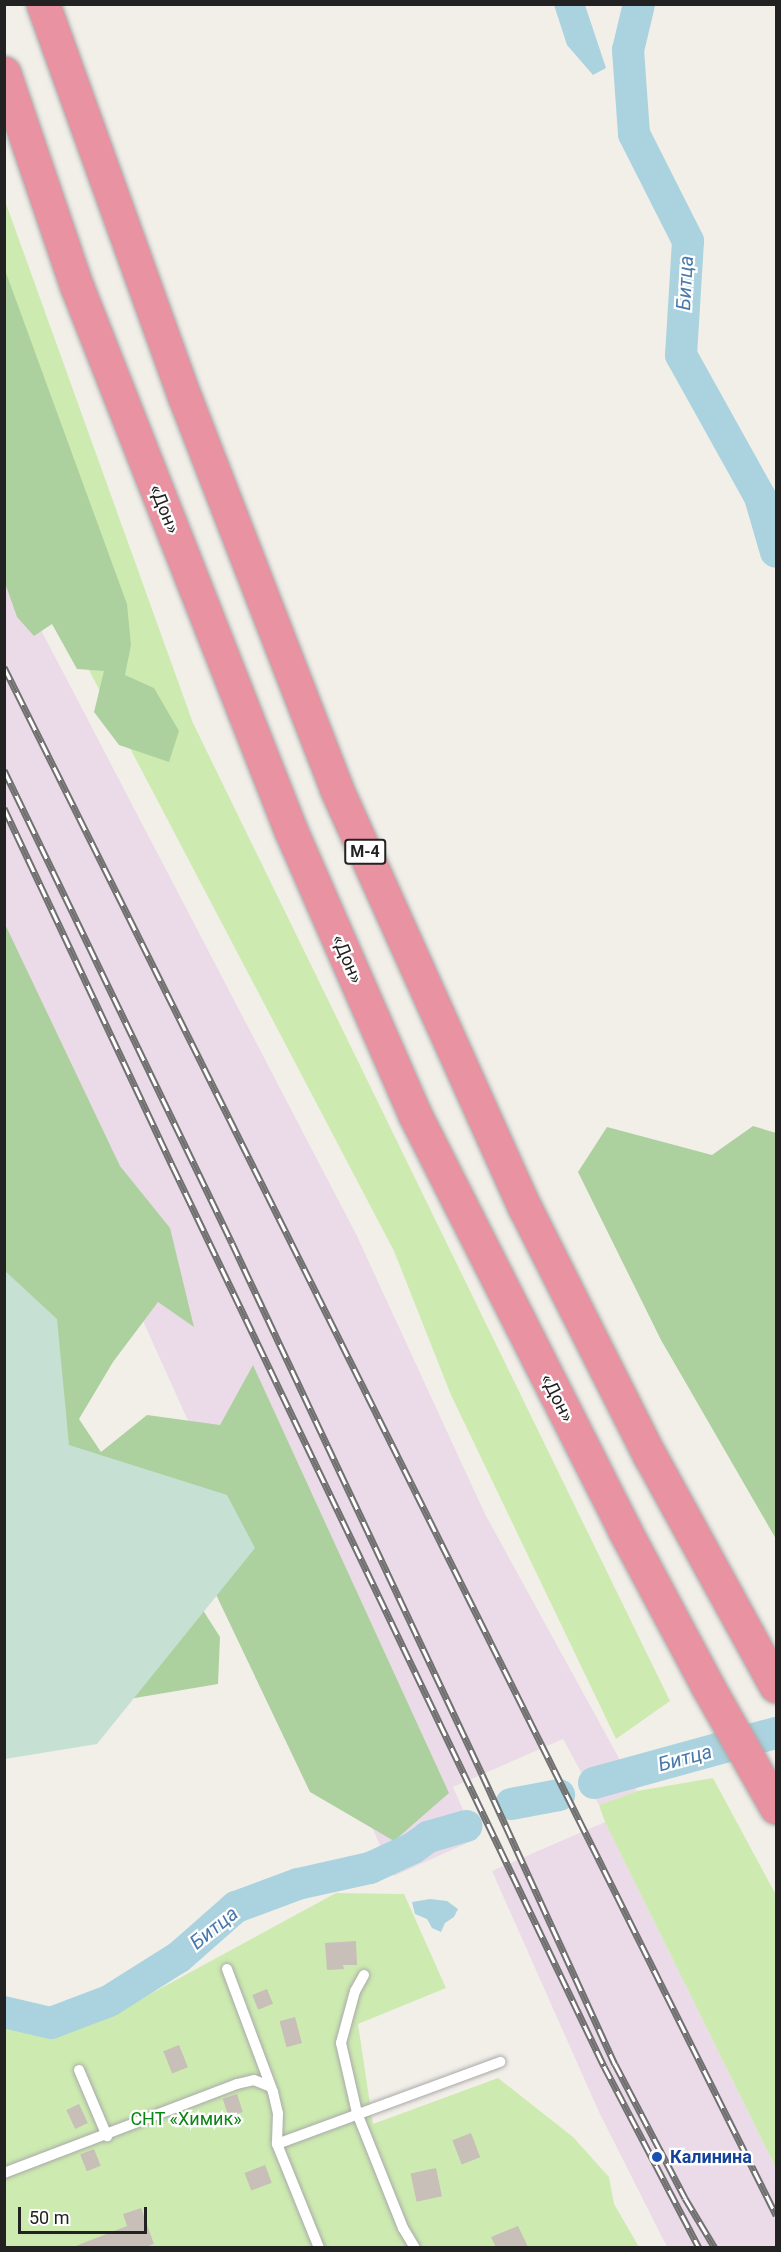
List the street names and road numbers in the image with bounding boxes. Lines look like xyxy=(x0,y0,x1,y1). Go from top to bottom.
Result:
street label: «Дон» xyxy=(144,481,184,537)
road number: М-4 xyxy=(344,839,386,865)
street label: «Дон» xyxy=(327,931,367,987)
street label: «Дон» xyxy=(536,1370,578,1426)

